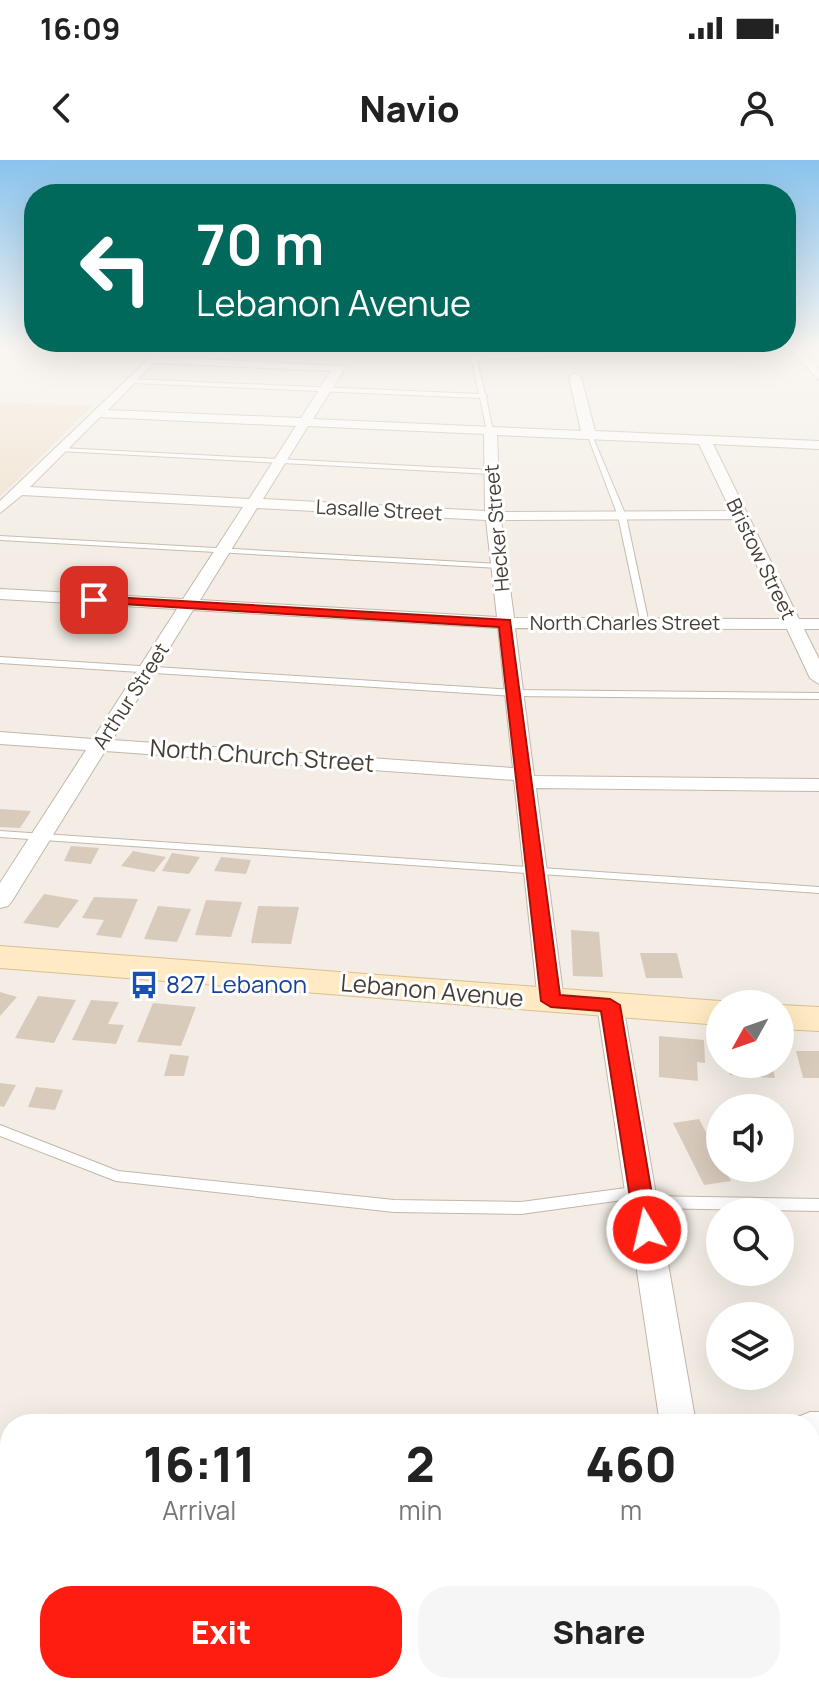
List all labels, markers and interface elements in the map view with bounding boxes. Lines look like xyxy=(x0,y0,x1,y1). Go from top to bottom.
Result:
text: 16:09 xyxy=(40,8,120,49)
text: Navio xyxy=(359,84,460,133)
icon: back xyxy=(40,86,84,130)
icon: person xyxy=(735,86,779,130)
text: 70 m xyxy=(196,205,324,282)
icon: left xyxy=(64,216,168,320)
text: Lebanon Avenue xyxy=(196,278,471,327)
street label: Hecker Street xyxy=(477,463,516,593)
street label: Lasalle Street xyxy=(315,493,443,526)
street label: Bristow Street xyxy=(720,494,802,624)
pin xyxy=(60,566,128,634)
icon: arrive xyxy=(72,578,116,622)
street label: North Charles Street xyxy=(530,609,720,636)
street label: Arthur Street xyxy=(86,637,175,754)
street label: North Church Street xyxy=(149,730,375,779)
street label: Lebanon Avenue xyxy=(339,965,525,1014)
place label: 827 Lebanon xyxy=(166,967,307,1000)
bus stop icon: 827 Lebanon xyxy=(129,970,159,1000)
north arrow xyxy=(706,990,794,1078)
map controls xyxy=(706,990,794,1390)
button: sound xyxy=(706,1094,794,1182)
position arrow xyxy=(605,1188,689,1272)
button: search xyxy=(706,1198,794,1286)
button: layers xyxy=(706,1302,794,1390)
text: 16:11 xyxy=(143,1431,255,1496)
text: 2 xyxy=(406,1431,435,1496)
text: 460 xyxy=(585,1431,677,1496)
text: Arrival xyxy=(162,1492,236,1528)
text: min xyxy=(399,1492,442,1528)
text: m xyxy=(620,1492,642,1528)
button: Exit xyxy=(40,1586,402,1678)
button: Share xyxy=(418,1586,780,1678)

